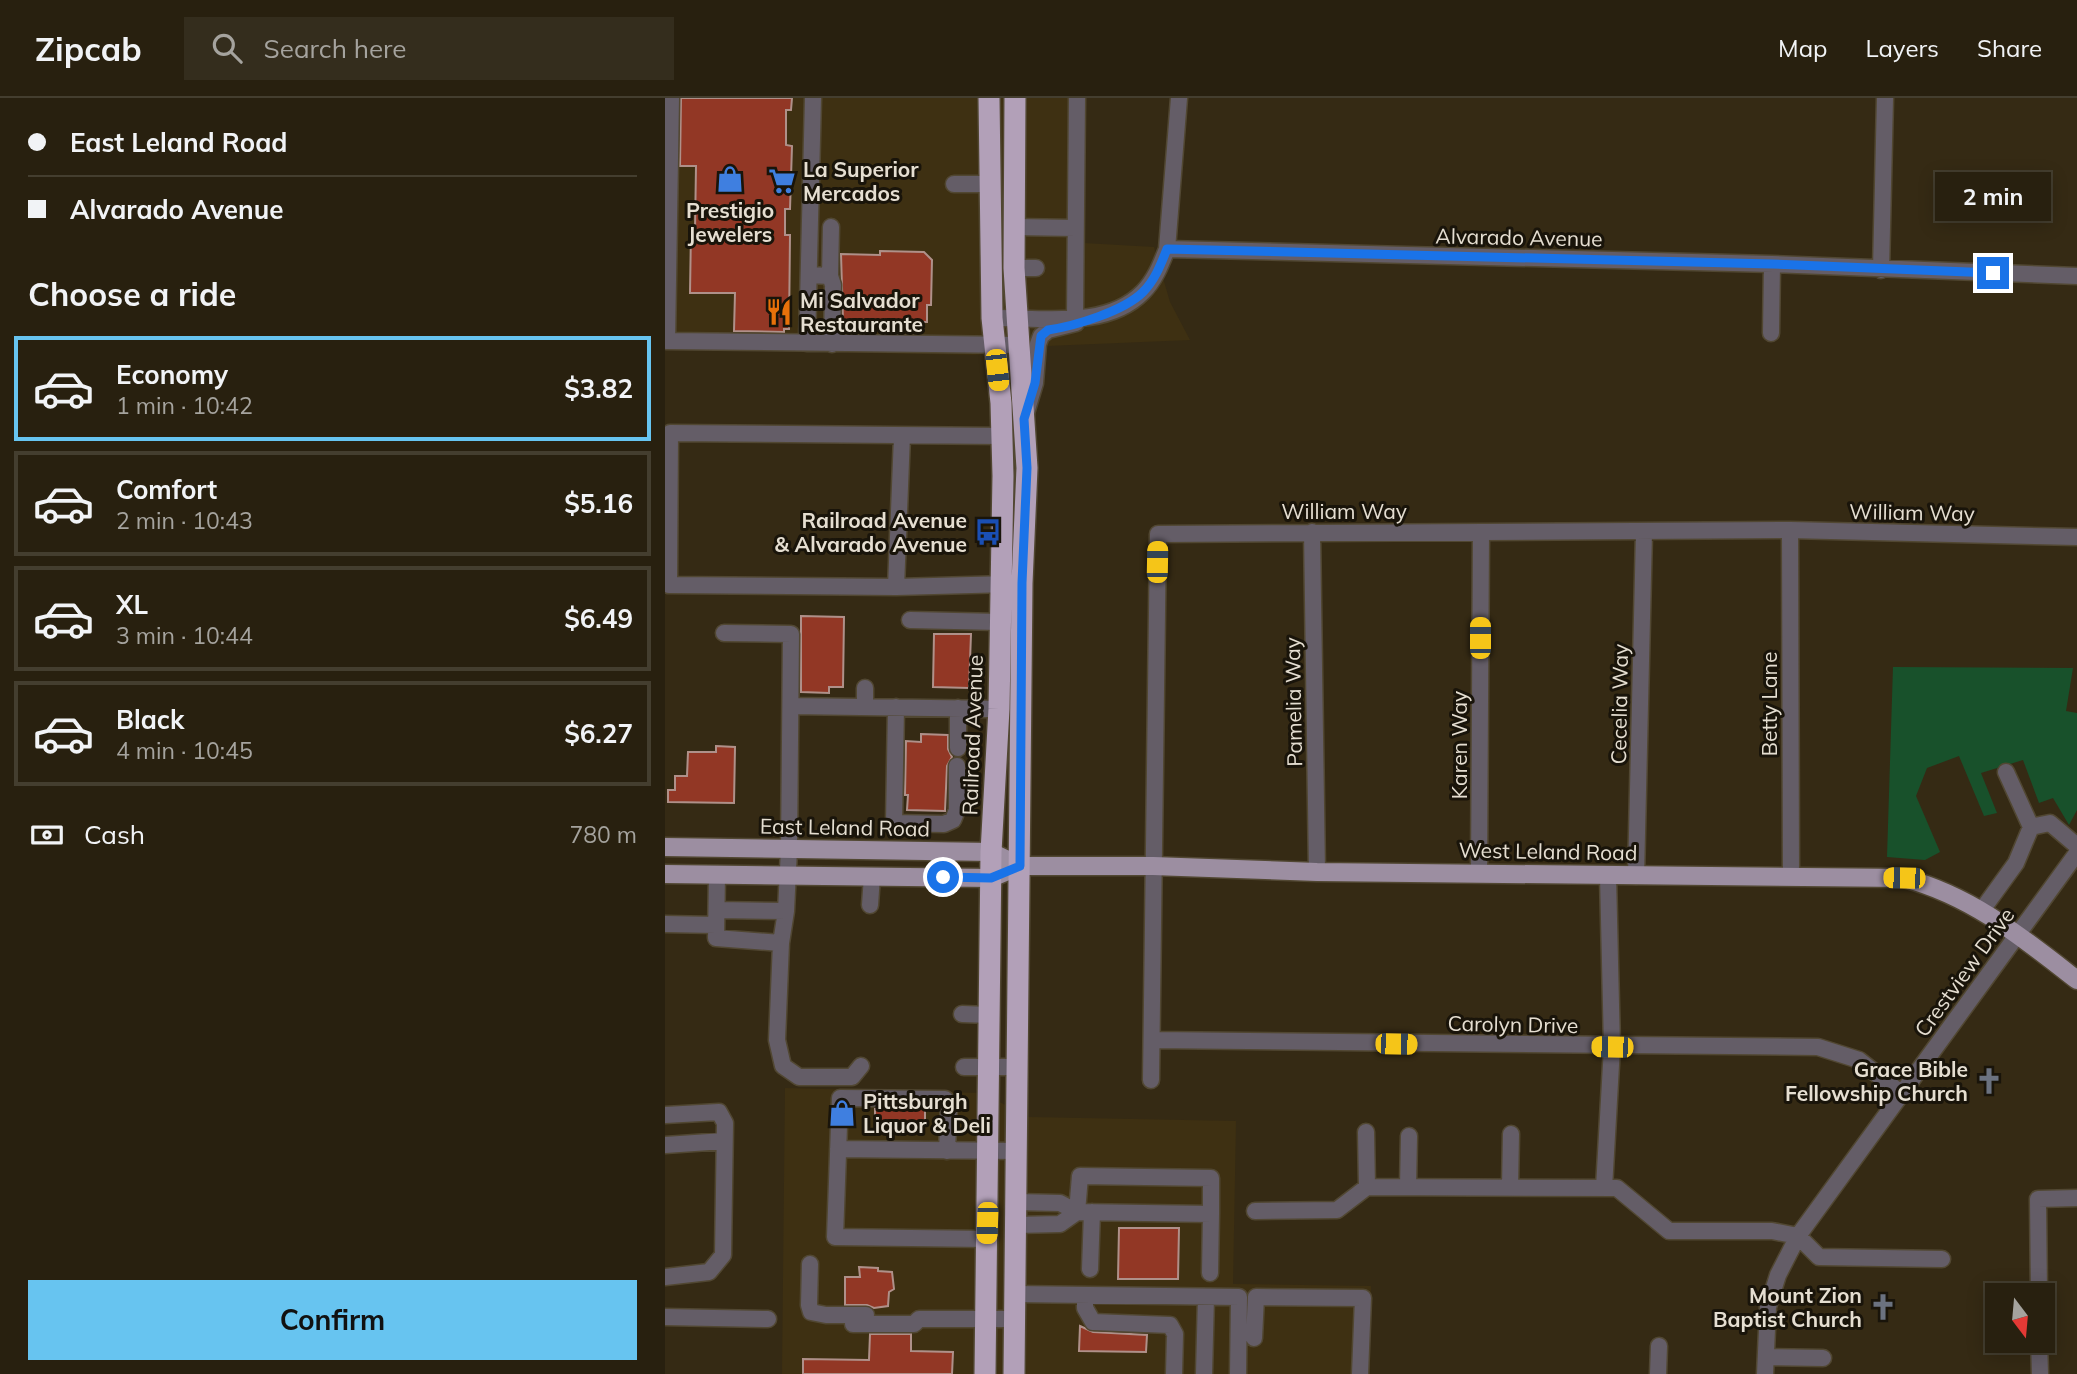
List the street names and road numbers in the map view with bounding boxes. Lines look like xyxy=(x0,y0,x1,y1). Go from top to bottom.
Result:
street label: Alvarado Avenue xyxy=(1435,223,1603,251)
street label: William Way xyxy=(1281,498,1407,524)
street label: William Way xyxy=(1849,498,1975,526)
street label: Pamelia Way xyxy=(1279,637,1307,767)
street label: Cecelia Way xyxy=(1605,644,1633,764)
street label: Betty Lane xyxy=(1756,652,1782,756)
street label: Railroad Avenue xyxy=(956,654,988,816)
street label: Karen Way xyxy=(1446,691,1472,799)
street label: East Leland Road xyxy=(760,813,930,841)
street label: West Leland Road xyxy=(1458,836,1638,866)
street label: Crestview Drive xyxy=(1909,902,2019,1042)
street label: Carolyn Drive xyxy=(1447,1010,1579,1038)

